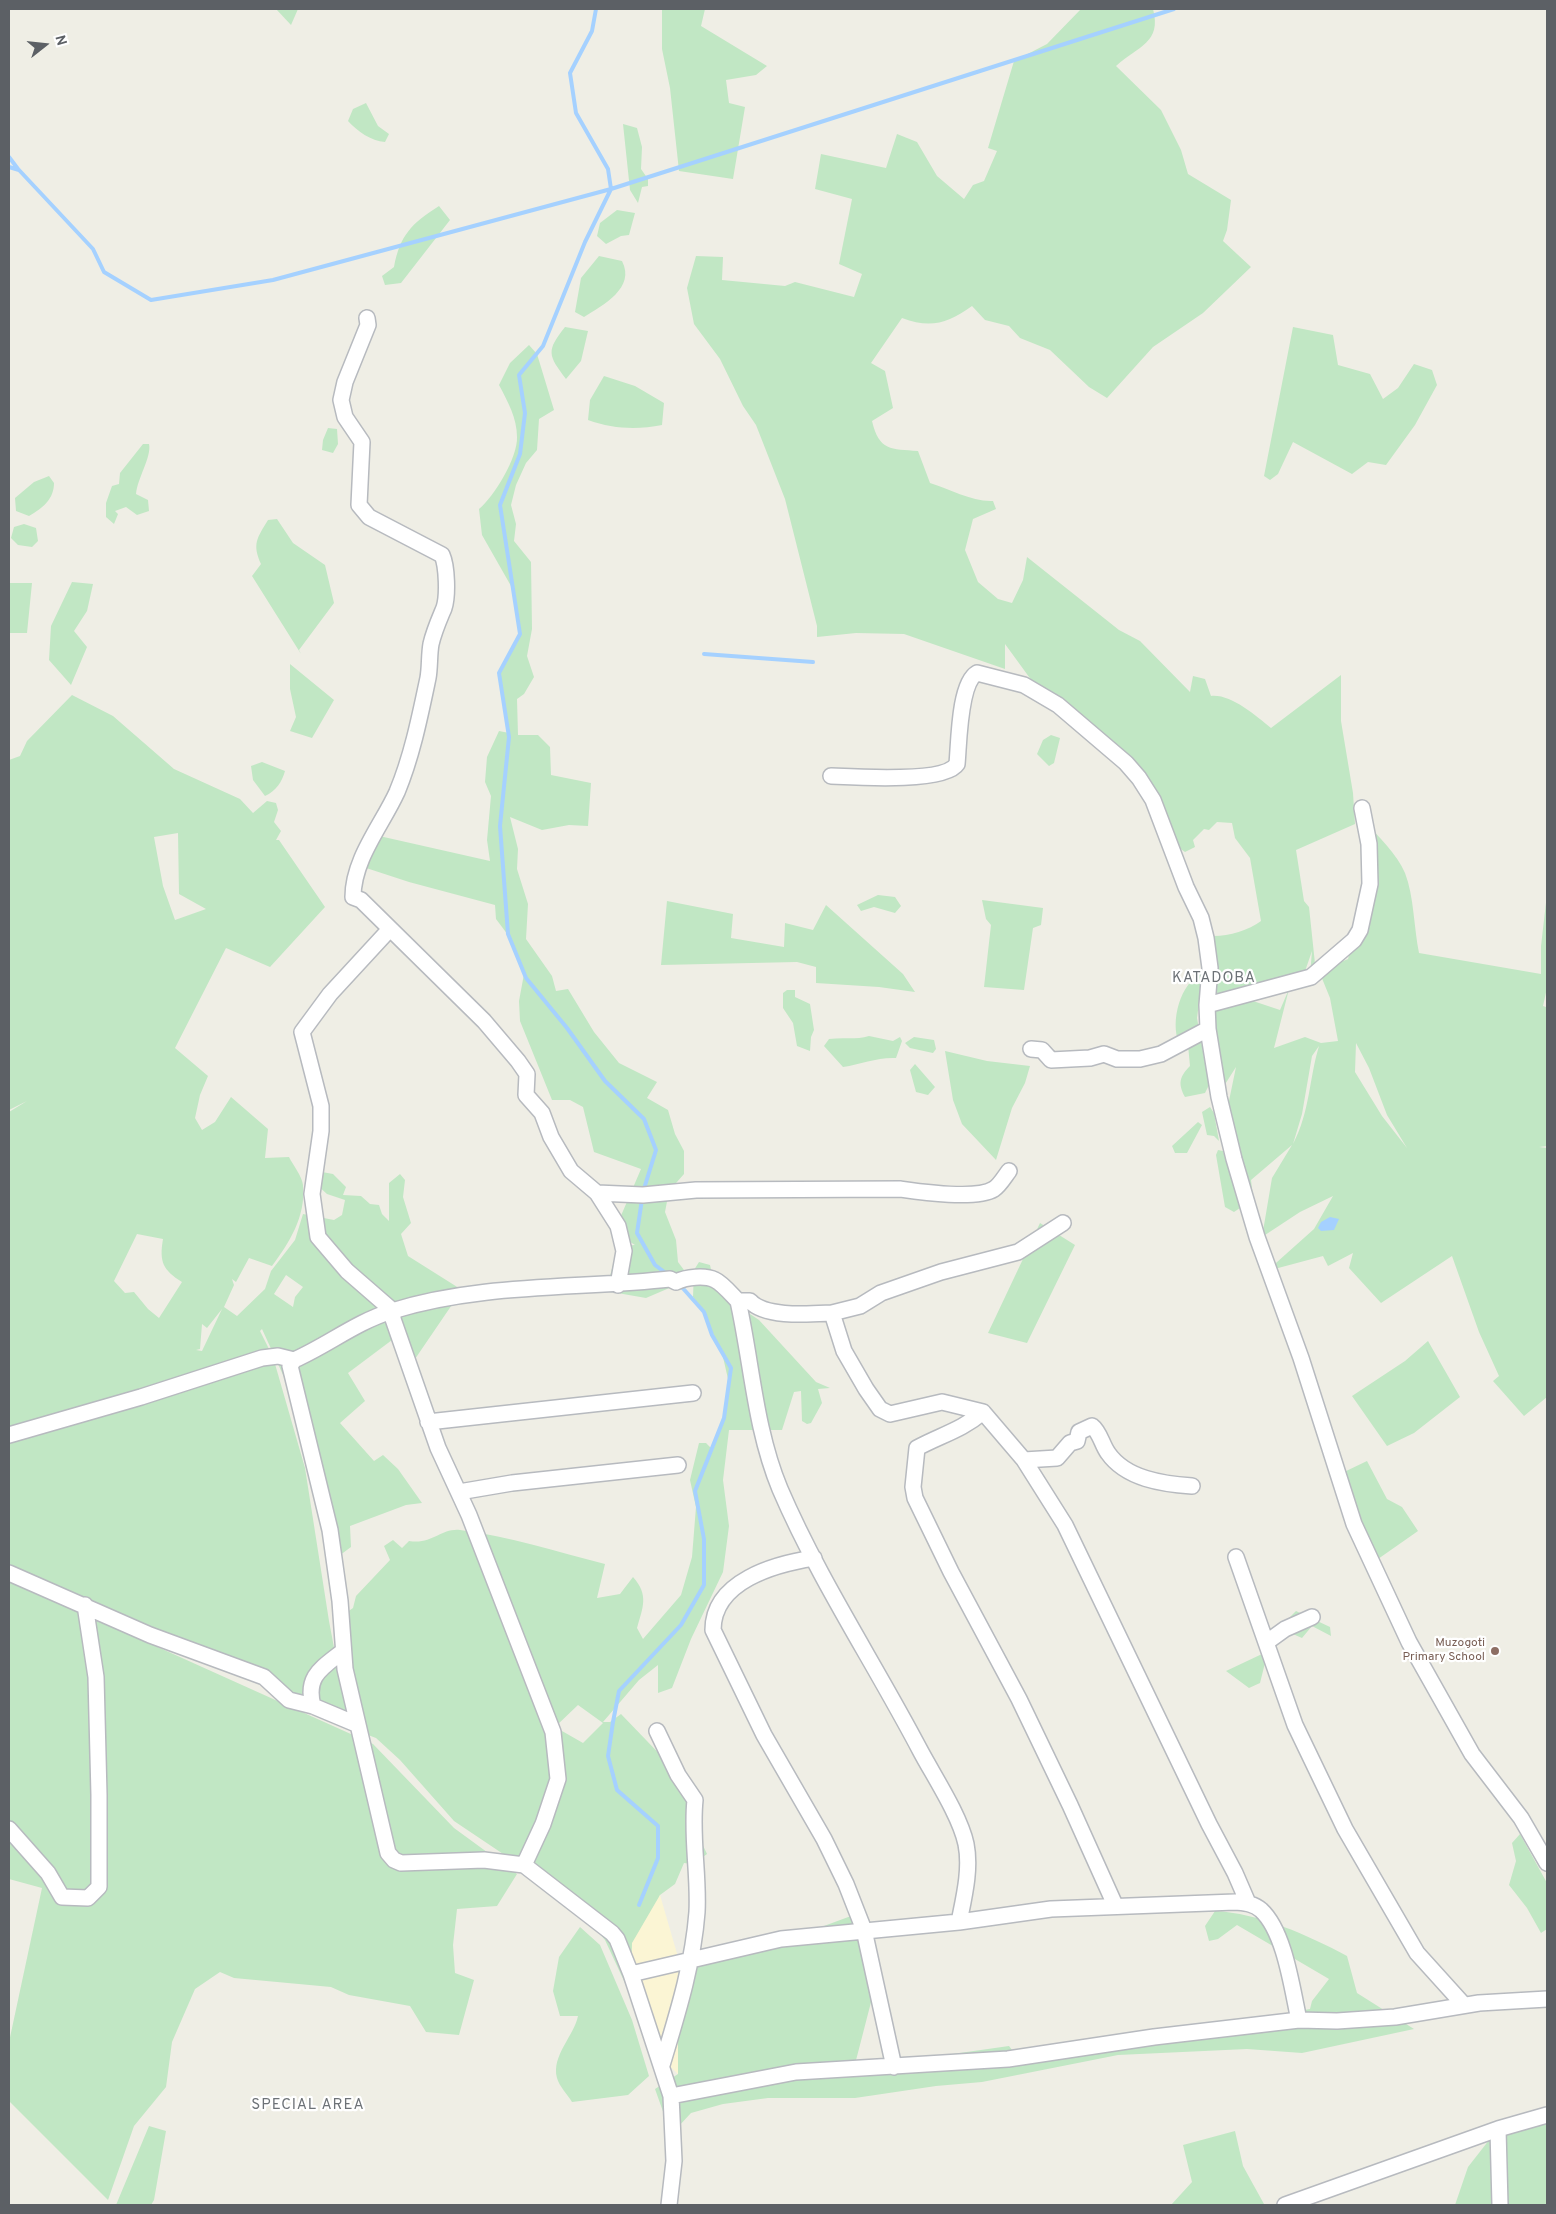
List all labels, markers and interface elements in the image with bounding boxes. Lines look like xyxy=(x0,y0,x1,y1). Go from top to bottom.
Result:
north arrow xyxy=(20,20,70,70)
text: N xyxy=(50,34,69,48)
district label: KATADOBA xyxy=(1171,970,1257,988)
place label: Muzogoti Primary School xyxy=(1403,1637,1485,1665)
marker: Muzogoti Primary School xyxy=(1489,1645,1501,1657)
district label: SPECIAL AREA xyxy=(250,2097,366,2115)

